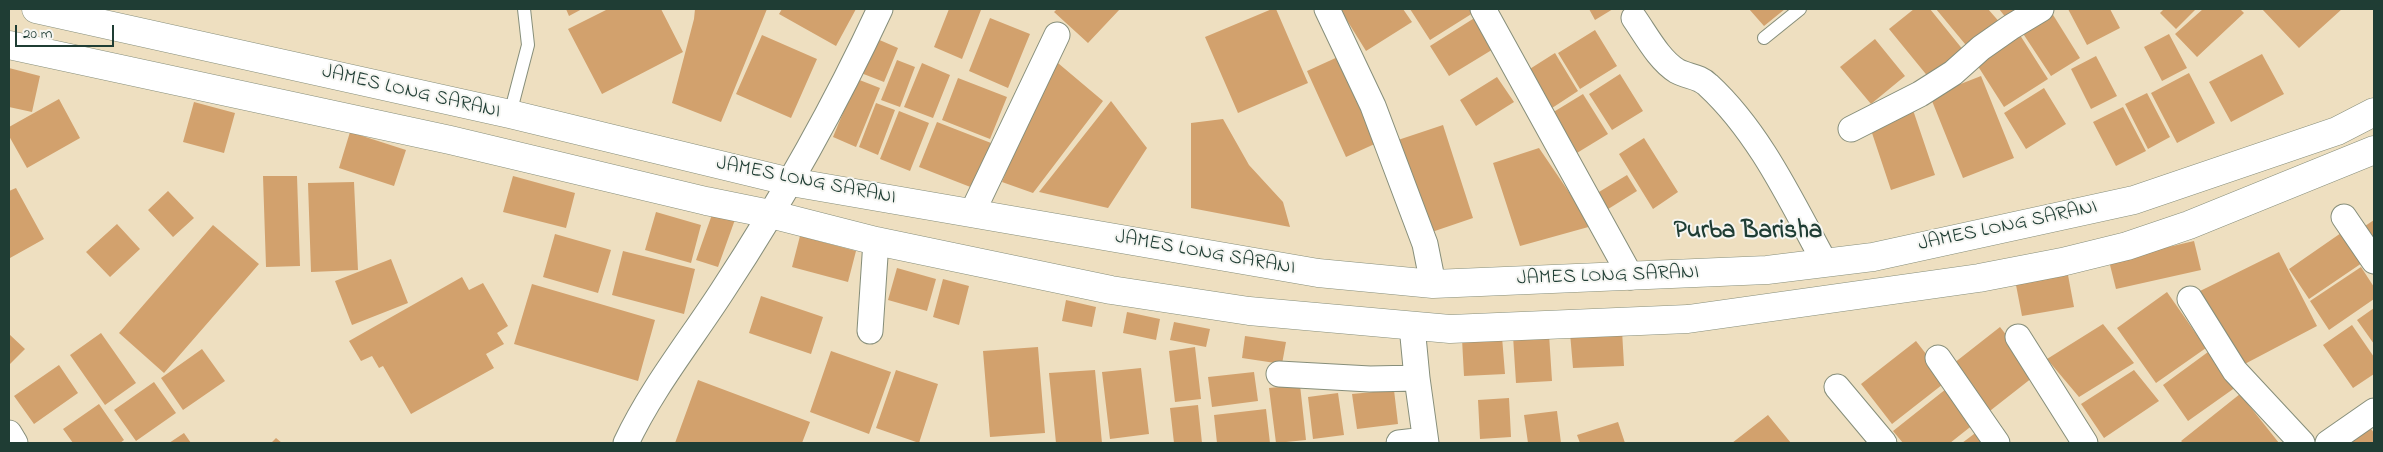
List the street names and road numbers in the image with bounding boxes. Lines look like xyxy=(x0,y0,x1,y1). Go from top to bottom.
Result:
street label: JAMES LONG SARANI xyxy=(319,61,503,125)
street label: JAMES LONG SARANI xyxy=(714,153,898,211)
street label: JAMES LONG SARANI xyxy=(1916,196,2100,258)
street label: JAMES LONG SARANI xyxy=(1113,226,1297,282)
street label: JAMES LONG SARANI xyxy=(1516,262,1700,292)

